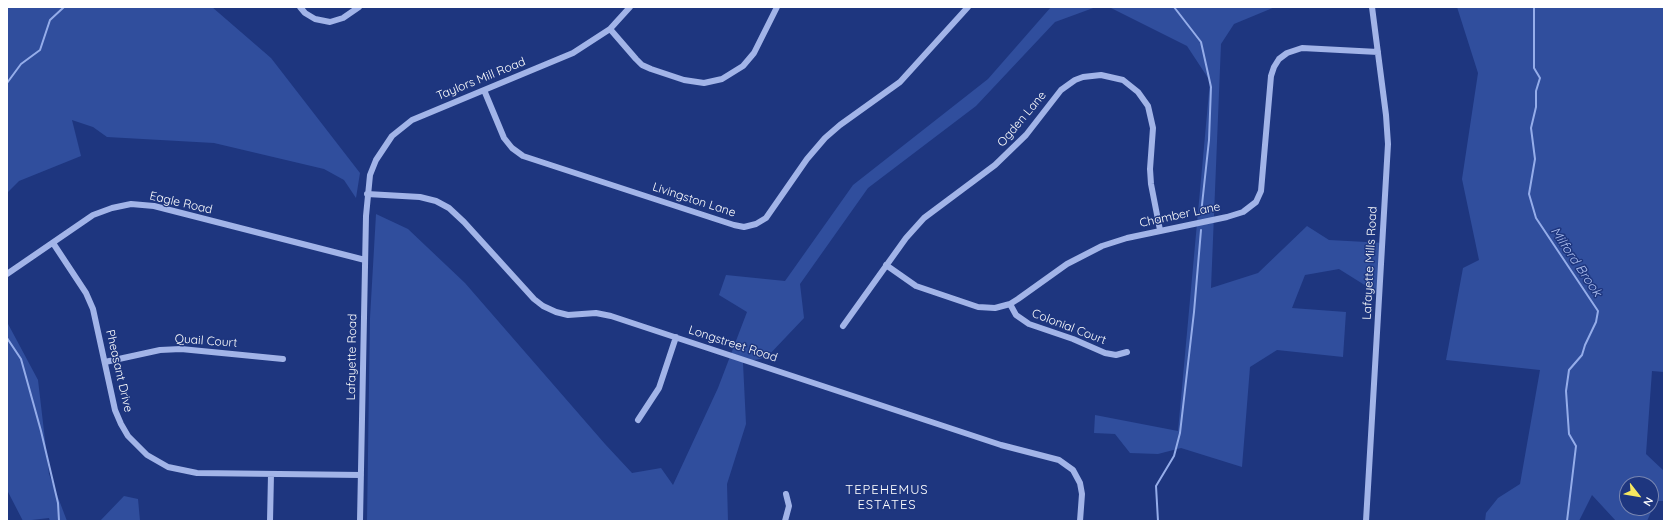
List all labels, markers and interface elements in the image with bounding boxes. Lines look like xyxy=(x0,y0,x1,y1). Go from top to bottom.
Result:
street label: Taylors Mill Road xyxy=(434,55,528,103)
street label: Ogden Lane xyxy=(995,88,1049,150)
street label: Livingston Lane xyxy=(651,180,737,220)
street label: Eagle Road xyxy=(148,189,214,217)
street label: Chamber Lane xyxy=(1138,199,1222,231)
street label: Lafayette Mills Road xyxy=(1360,206,1380,320)
water label: Milford Brook xyxy=(1547,224,1605,300)
street label: Colonial Court xyxy=(1030,306,1108,348)
street label: Lafayette Road xyxy=(344,314,360,400)
street label: Longstreet Road xyxy=(687,323,779,365)
street label: Pheasant Drive xyxy=(103,328,135,414)
street label: Quail Court xyxy=(174,332,238,350)
north arrow xyxy=(1619,476,1659,516)
district label: TEPEHEMUS ESTATES xyxy=(845,482,929,513)
text: N xyxy=(1640,495,1657,509)

